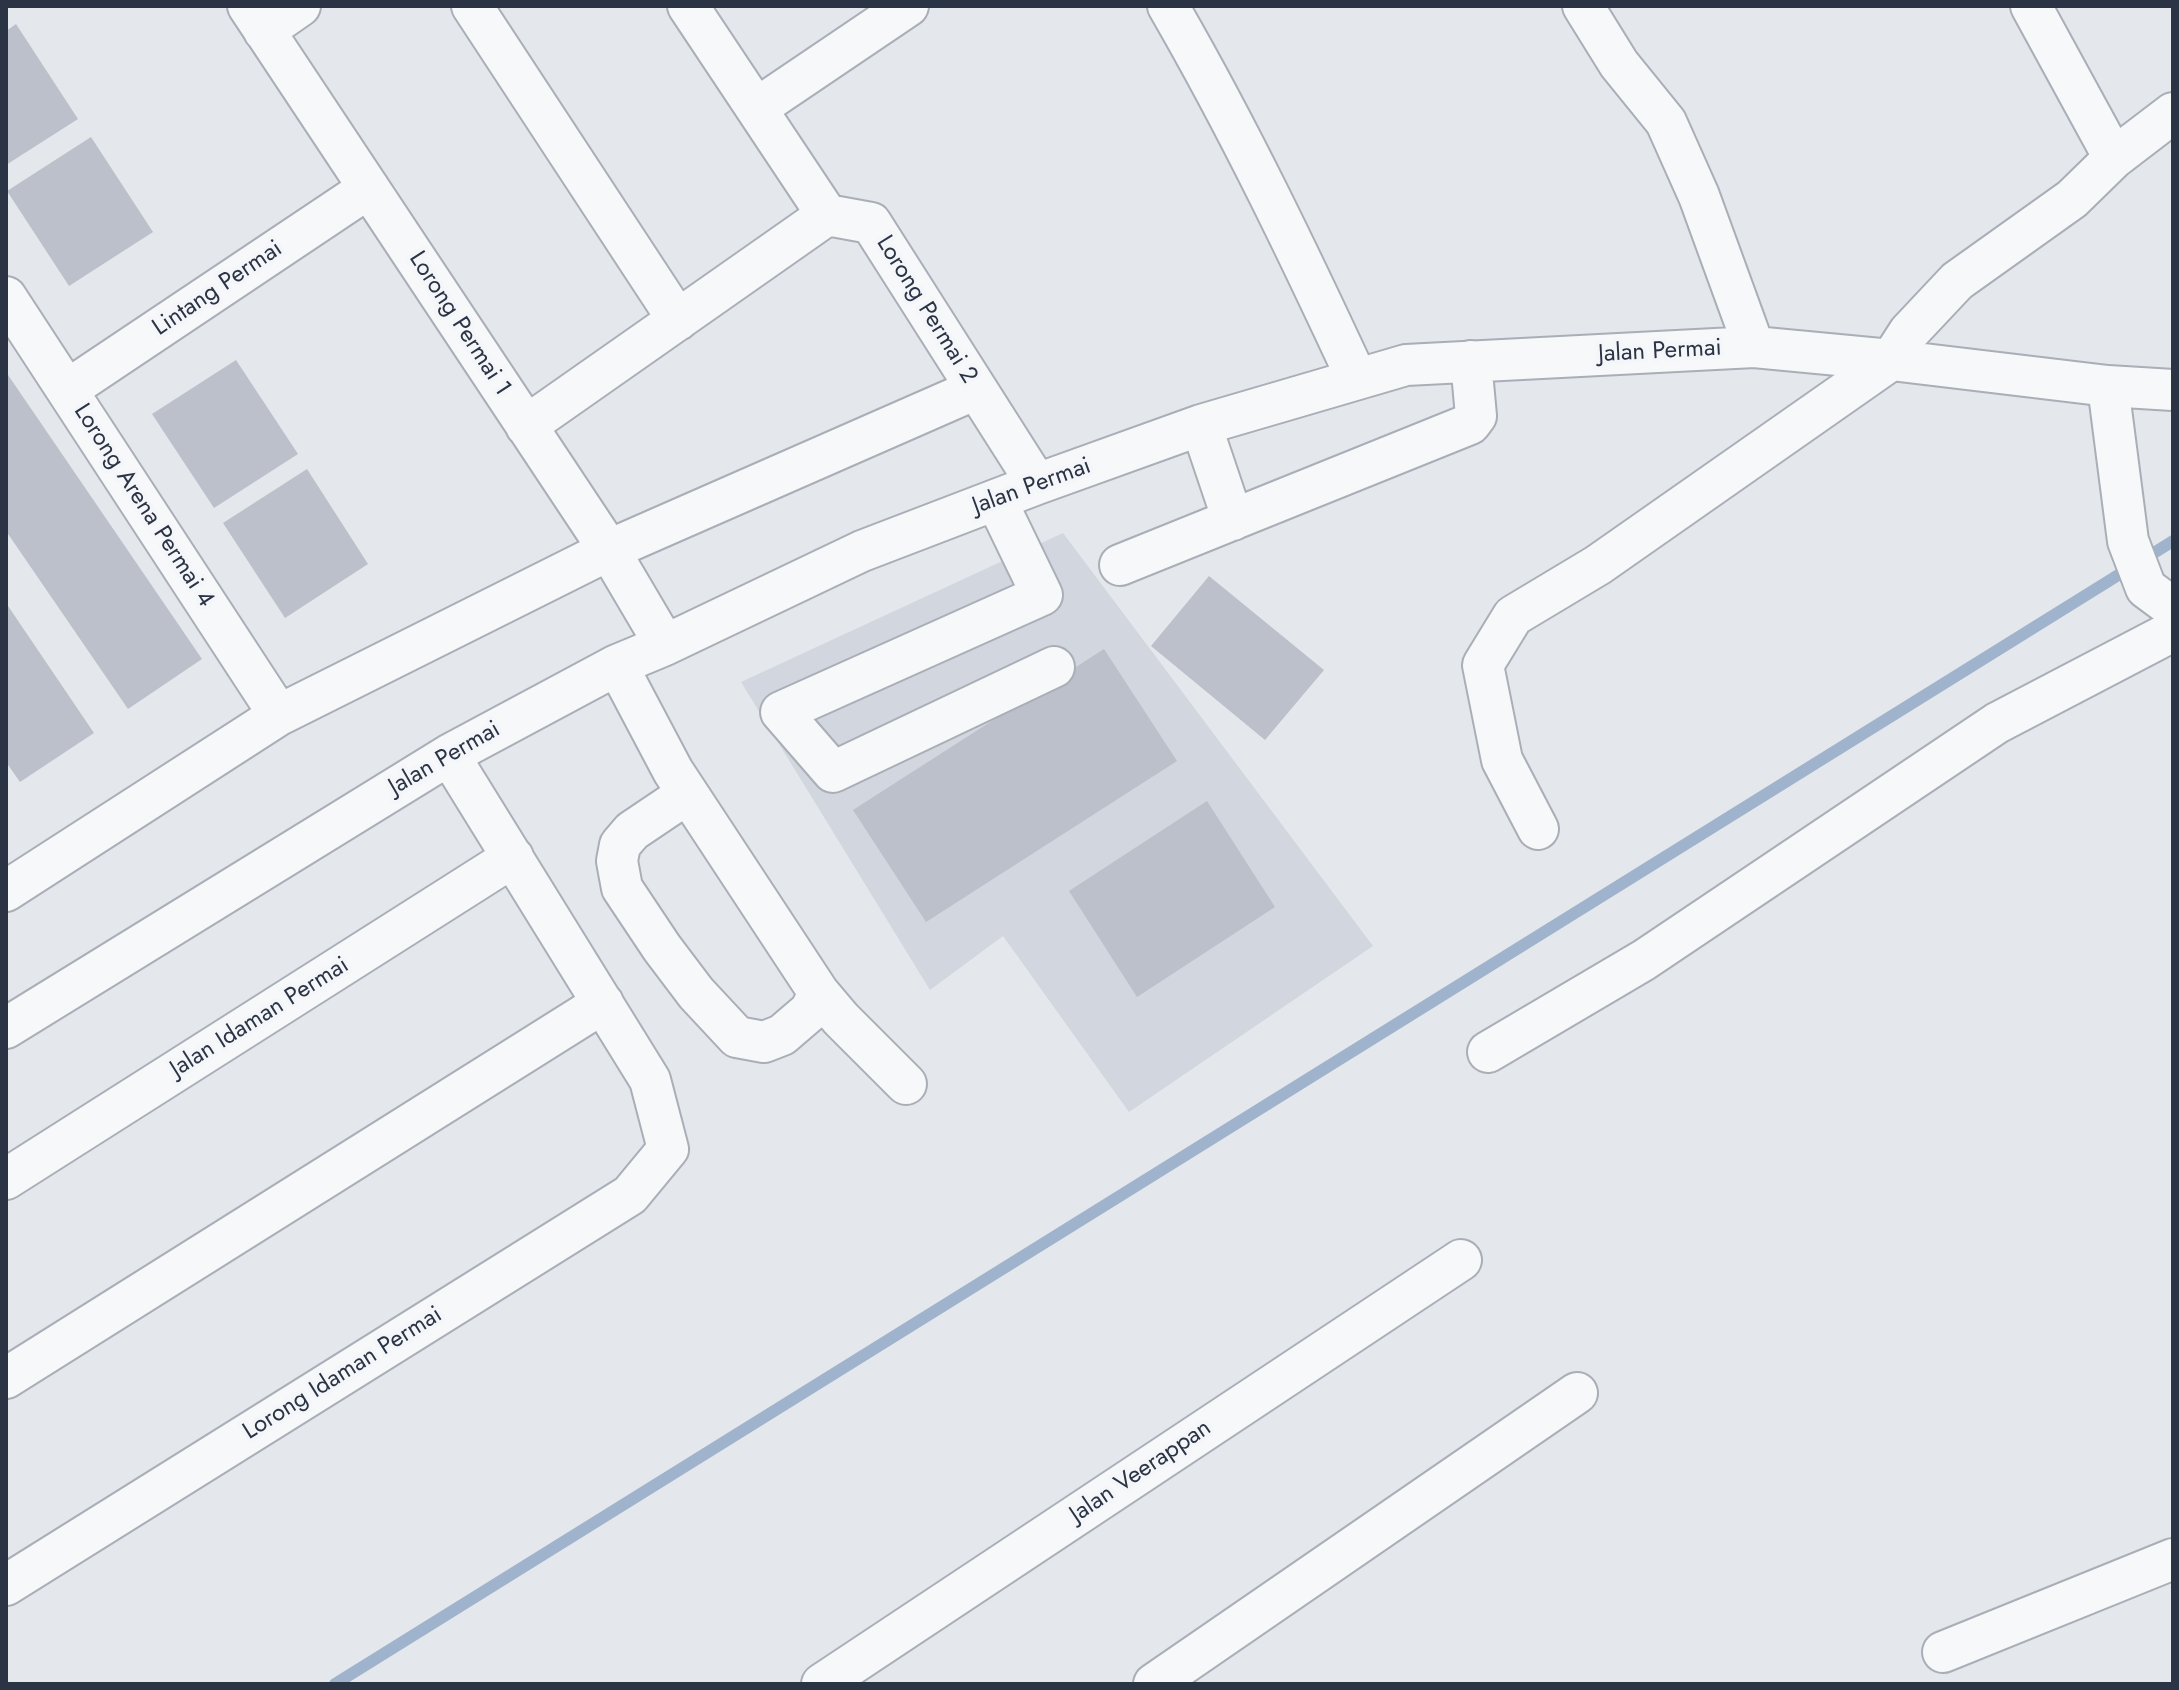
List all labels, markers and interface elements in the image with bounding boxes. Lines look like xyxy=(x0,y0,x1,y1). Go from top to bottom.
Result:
street label: Lorong Permai 2 xyxy=(869,231,983,389)
street label: Lintang Permai xyxy=(148,235,288,343)
street label: Lorong Permai 1 xyxy=(402,247,516,401)
street label: Jalan Permai xyxy=(1597,334,1723,370)
street label: Lorong Arena Permai 4 xyxy=(67,399,219,613)
street label: Jalan Permai xyxy=(969,452,1095,522)
street label: Jalan Permai xyxy=(384,716,506,802)
street label: Jalan Idaman Permai xyxy=(166,952,354,1084)
street label: Lorong Idaman Permai xyxy=(238,1301,448,1447)
street label: Jalan Veerappan xyxy=(1065,1414,1217,1530)

